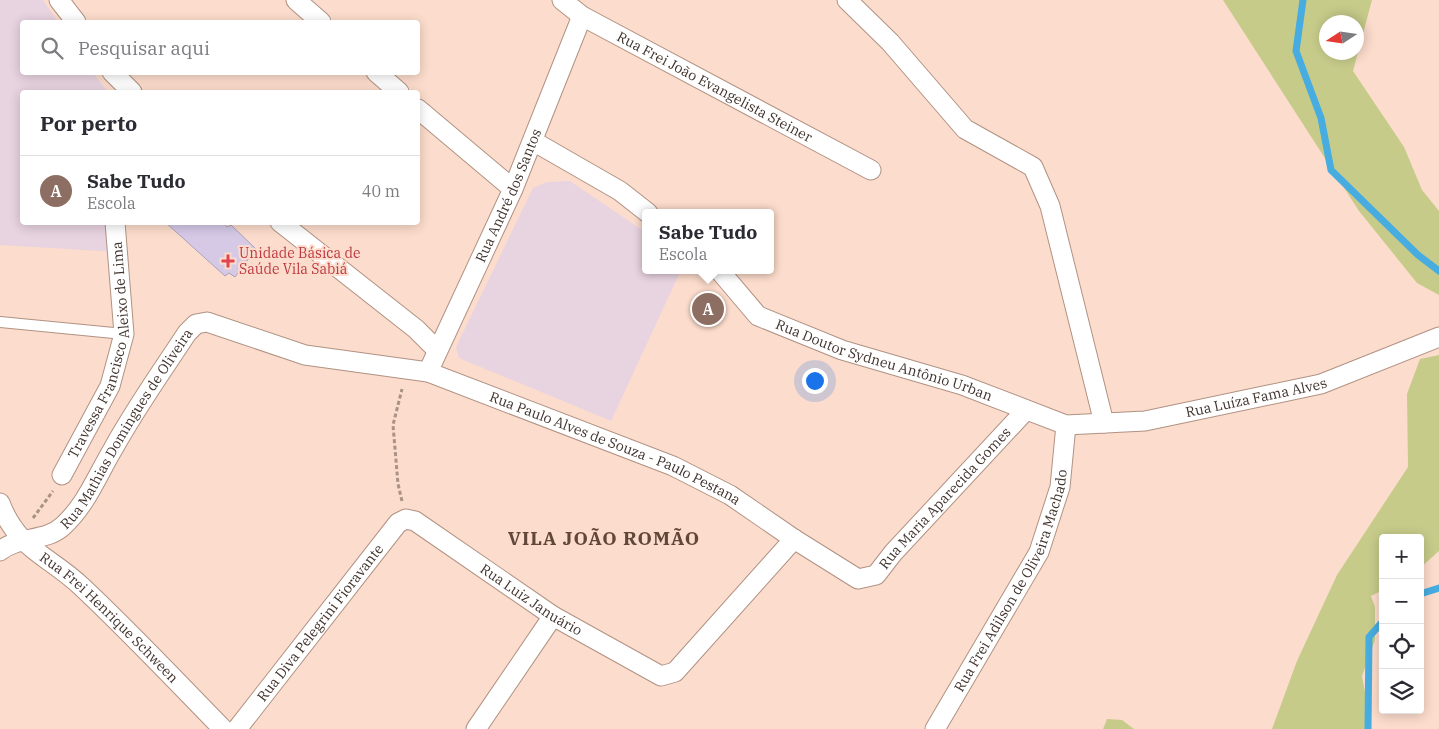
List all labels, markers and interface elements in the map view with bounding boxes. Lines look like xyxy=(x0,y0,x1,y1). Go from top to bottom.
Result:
north arrow xyxy=(1319,15,1364,60)
search box xyxy=(20,20,420,75)
street label: Rua Frei João Evangelista Steiner xyxy=(614,27,816,146)
icon: search xyxy=(38,34,66,62)
text: Pesquisar aqui xyxy=(78,36,210,60)
text: Por perto xyxy=(40,109,137,137)
street label: Rua André dos Santos xyxy=(471,126,545,265)
text: Sabe Tudo xyxy=(87,169,186,193)
text: A xyxy=(50,181,62,201)
text: 40 m xyxy=(362,181,400,201)
text: Escola xyxy=(87,193,136,213)
popup xyxy=(642,209,774,274)
text: Sabe Tudo xyxy=(659,220,757,244)
street label: Travessa Francisco Aleixo de Lima xyxy=(64,241,133,461)
place label: Unidade Básica de Saúde Vila Sabiá xyxy=(239,244,360,278)
text: Escola xyxy=(659,244,707,264)
marker: Unidade Básica de Saúde Vila Sabiá xyxy=(221,254,235,268)
pin: A xyxy=(692,290,724,328)
street label: Rua Doutor Sydneu Antônio Urban xyxy=(773,315,995,405)
street label: Rua Mathias Domingues de Oliveira xyxy=(56,325,197,533)
your location xyxy=(802,368,828,394)
street label: Rua Luíza Fama Alves xyxy=(1184,374,1330,421)
street label: Rua Paulo Alves de Souza - Paulo Pestana xyxy=(487,388,745,509)
street label: Rua Maria Aparecida Gomes xyxy=(875,423,1015,573)
street label: Rua Frei Adilson de Oliveira Machado xyxy=(950,468,1071,695)
district label: VILA JOÃO ROMÃO xyxy=(508,526,700,550)
map controls xyxy=(1379,534,1424,714)
button: + xyxy=(1379,534,1424,579)
street label: Rua Diva Pelegrini Fioravante xyxy=(253,540,387,705)
street label: Rua Frei Henrique Schween xyxy=(36,548,182,687)
street label: Rua Luiz Januário xyxy=(477,560,585,639)
button: − xyxy=(1379,579,1424,624)
button: locate xyxy=(1379,624,1424,669)
button: layers xyxy=(1379,669,1424,714)

